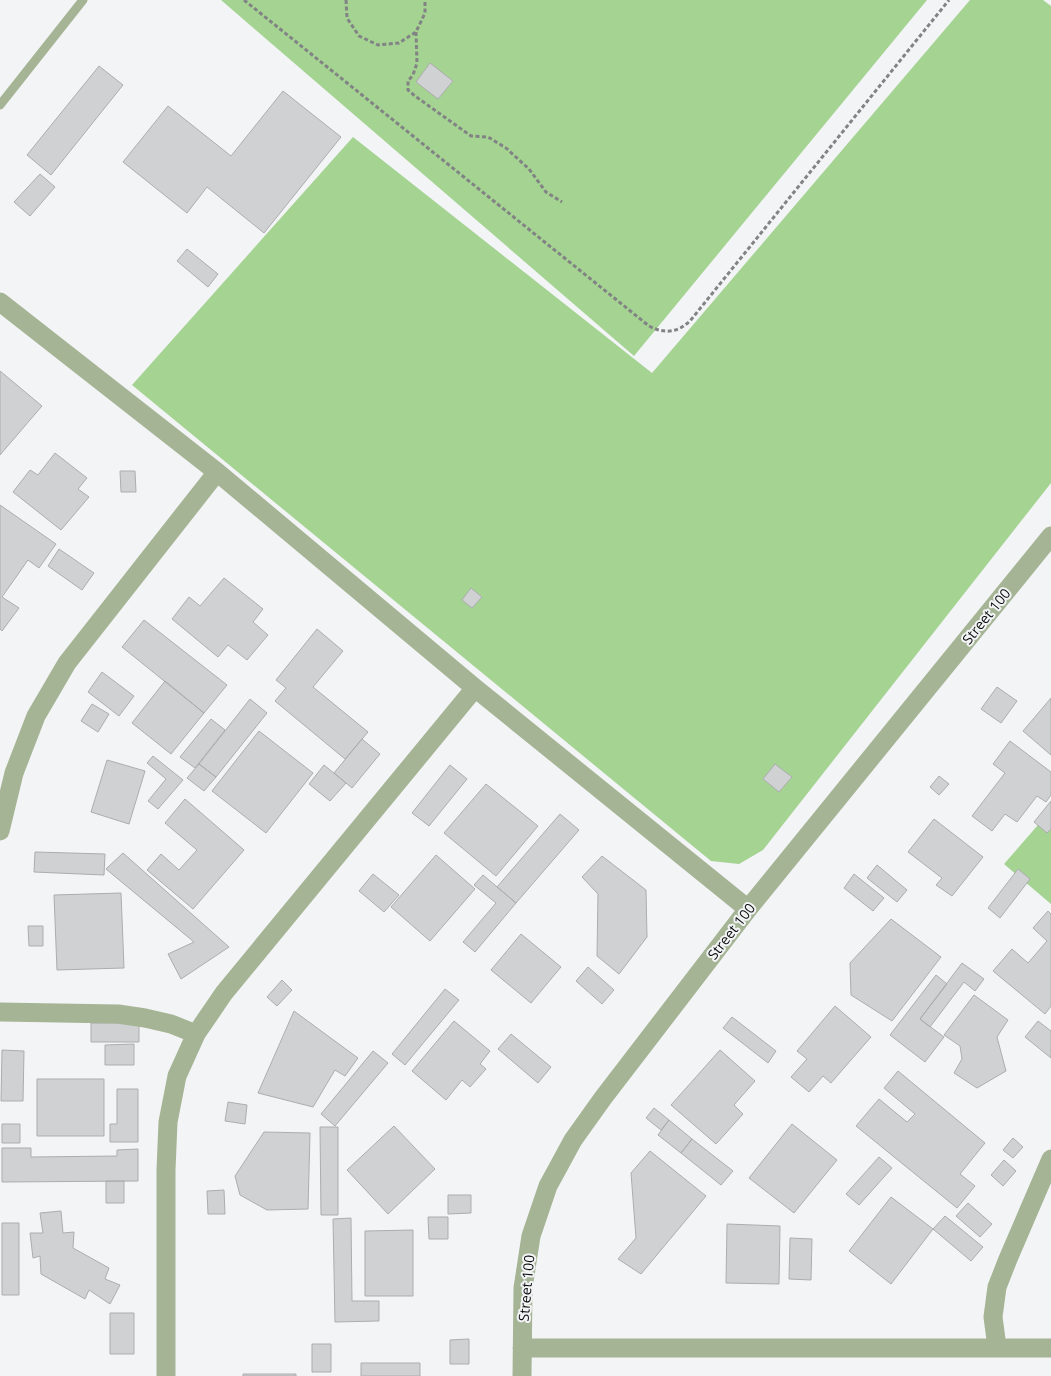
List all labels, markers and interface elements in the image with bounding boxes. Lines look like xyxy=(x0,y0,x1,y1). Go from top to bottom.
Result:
street label: Street 100 xyxy=(958,584,1014,648)
street label: Street 100 xyxy=(703,899,759,963)
street label: Street 100 xyxy=(514,1254,538,1322)

